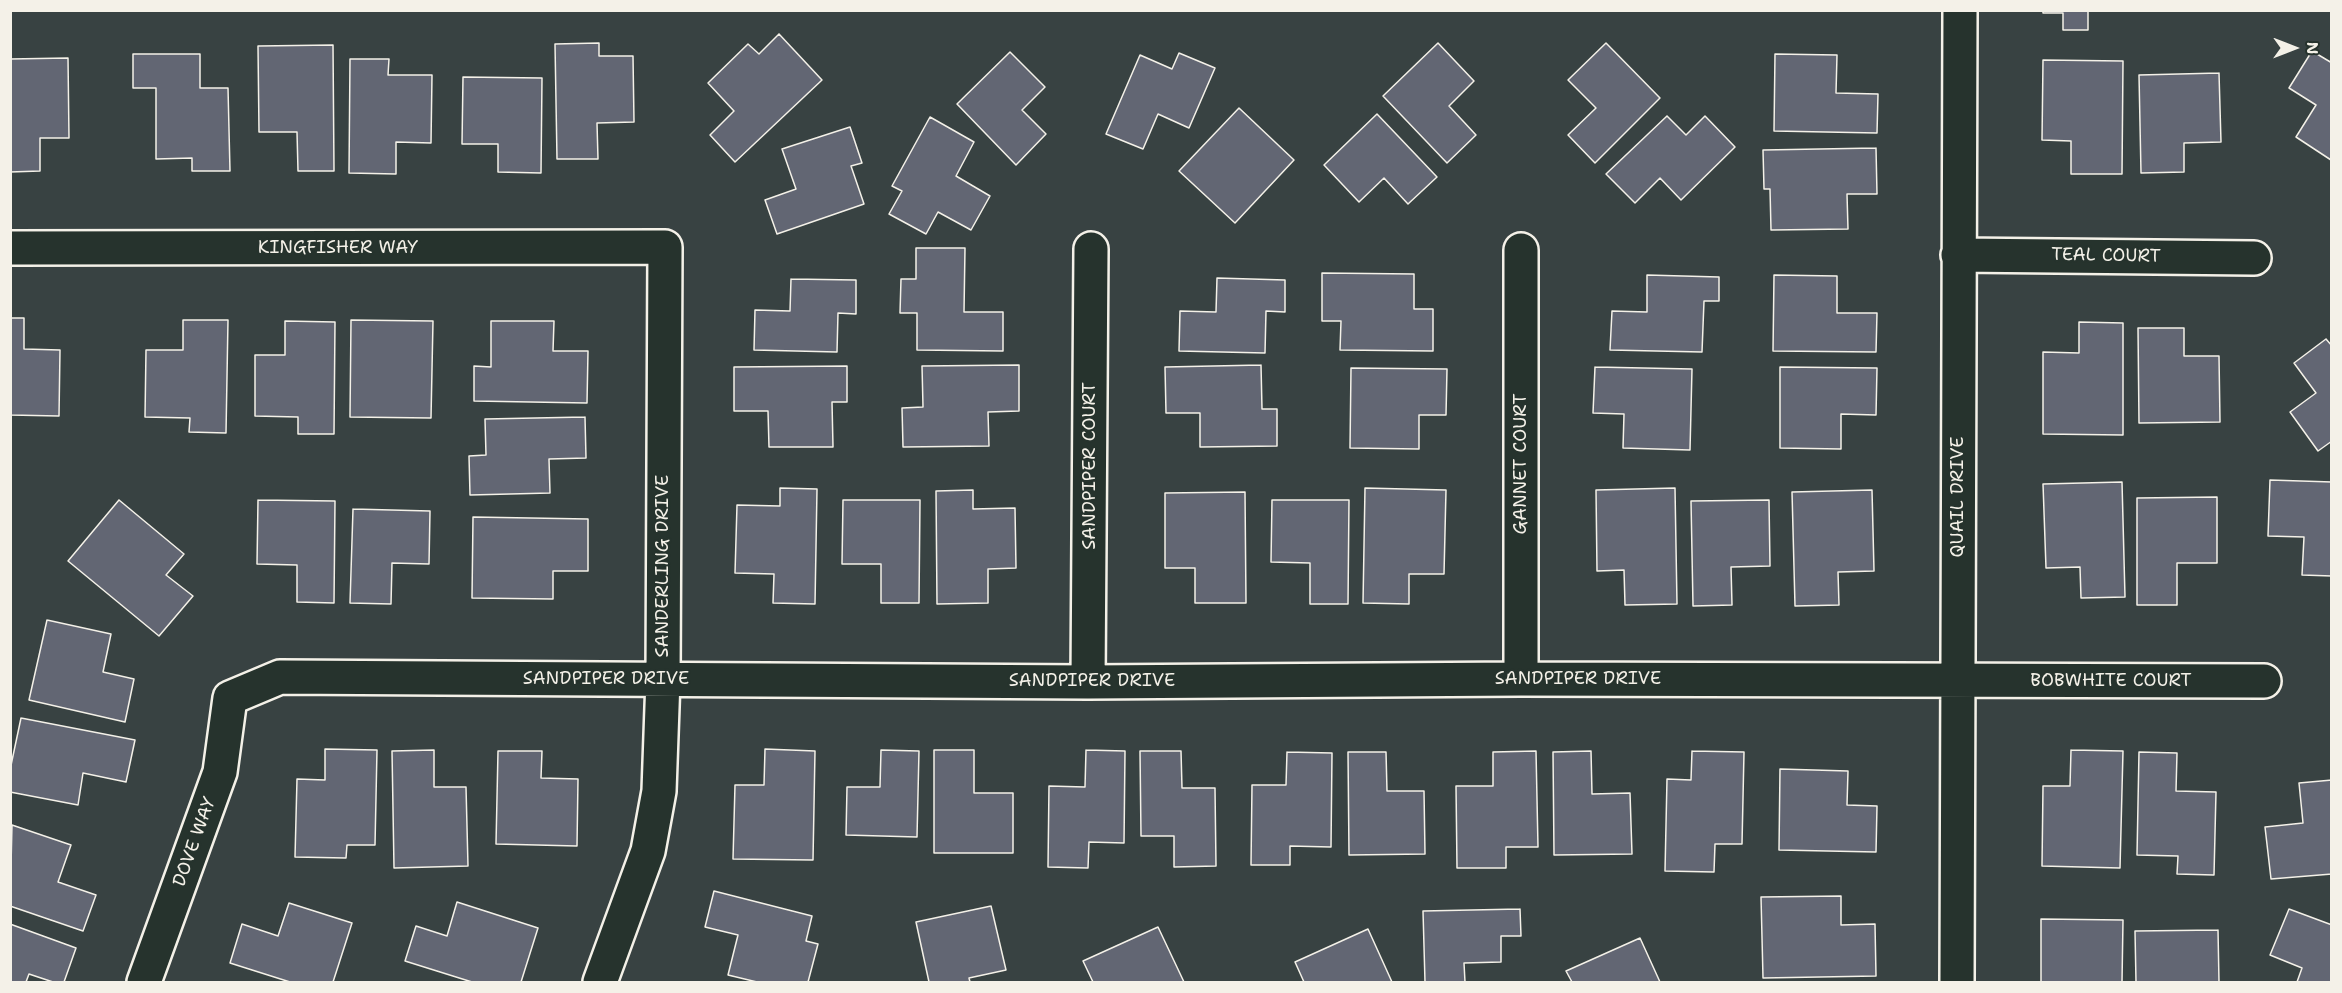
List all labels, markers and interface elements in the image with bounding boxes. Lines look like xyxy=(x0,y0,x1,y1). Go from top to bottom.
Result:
north arrow xyxy=(2264,18,2324,78)
text: N xyxy=(2302,42,2323,54)
street label: KINGFISHER WAY xyxy=(258,237,418,259)
street label: TEAL COURT xyxy=(2051,244,2161,268)
street label: SANDPIPER COURT xyxy=(1079,382,1101,550)
street label: GANNET COURT xyxy=(1510,393,1532,535)
street label: QUAIL DRIVE xyxy=(1947,436,1969,558)
street label: SANDERLING DRIVE xyxy=(652,475,674,657)
street label: SANDPIPER DRIVE xyxy=(523,668,689,690)
street label: SANDPIPER DRIVE xyxy=(1495,668,1661,690)
street label: SANDPIPER DRIVE xyxy=(1009,670,1175,692)
street label: BOBWHITE COURT xyxy=(2030,670,2192,692)
street label: DOVE WAY xyxy=(169,794,221,890)

